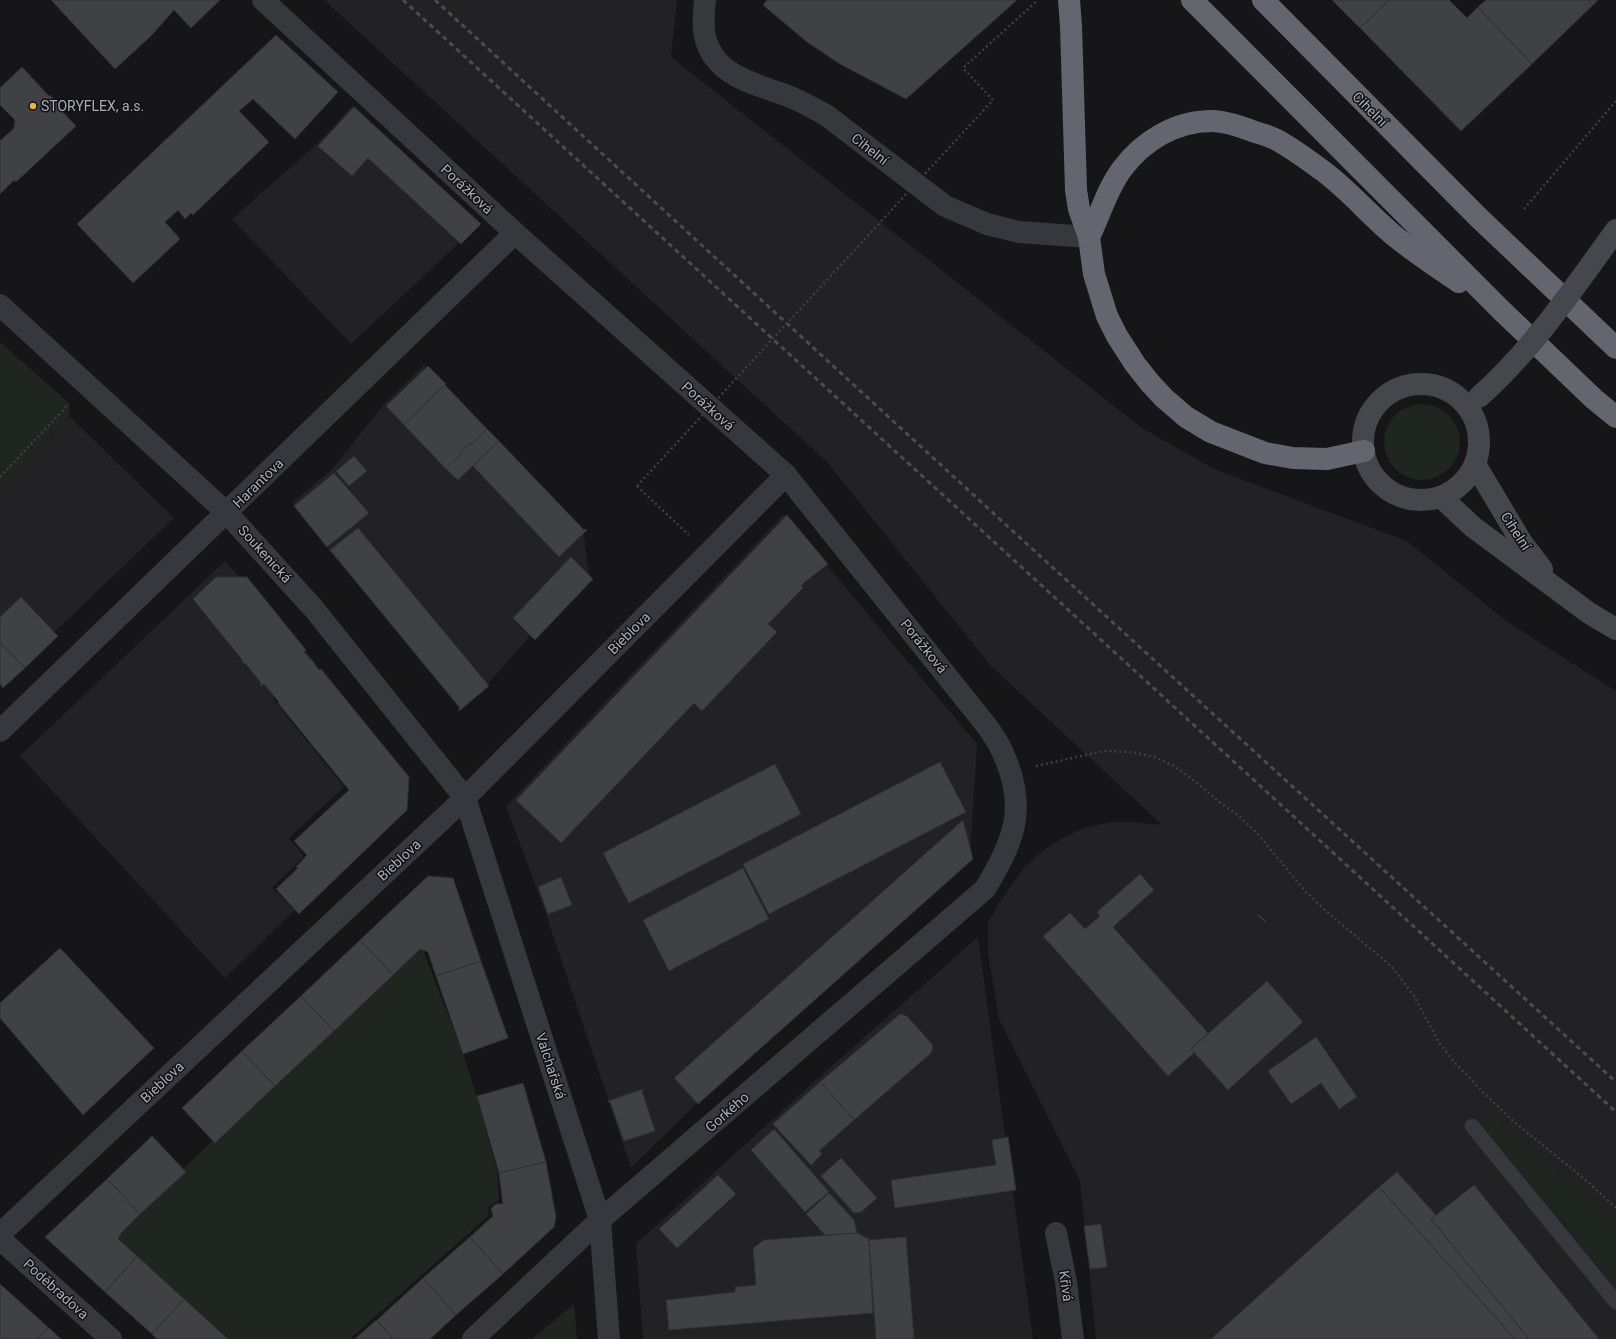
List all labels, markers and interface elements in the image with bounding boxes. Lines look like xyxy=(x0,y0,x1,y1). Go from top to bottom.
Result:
street label: Cihelní xyxy=(1349,88,1391,130)
place label: STORYFLEX, a.s. xyxy=(41,98,144,114)
marker: STORYFLEX, a.s. xyxy=(28,101,38,111)
street label: Cihelní xyxy=(848,130,892,169)
street label: Porážková xyxy=(438,161,496,217)
street label: Porážková xyxy=(678,378,738,434)
street label: Harantova xyxy=(229,455,287,511)
street label: Cihelní xyxy=(1498,509,1535,554)
street label: Soukenická xyxy=(235,522,295,586)
street label: Bieblova xyxy=(605,609,653,657)
street label: Porážková xyxy=(897,616,951,676)
street label: Bieblova xyxy=(374,836,424,884)
street label: Valchařská xyxy=(533,1031,569,1101)
street label: Bieblova xyxy=(137,1058,187,1106)
street label: Gorkého xyxy=(702,1089,752,1135)
street label: Poděbradova xyxy=(20,1256,92,1322)
street label: Křivá xyxy=(1056,1269,1076,1303)

